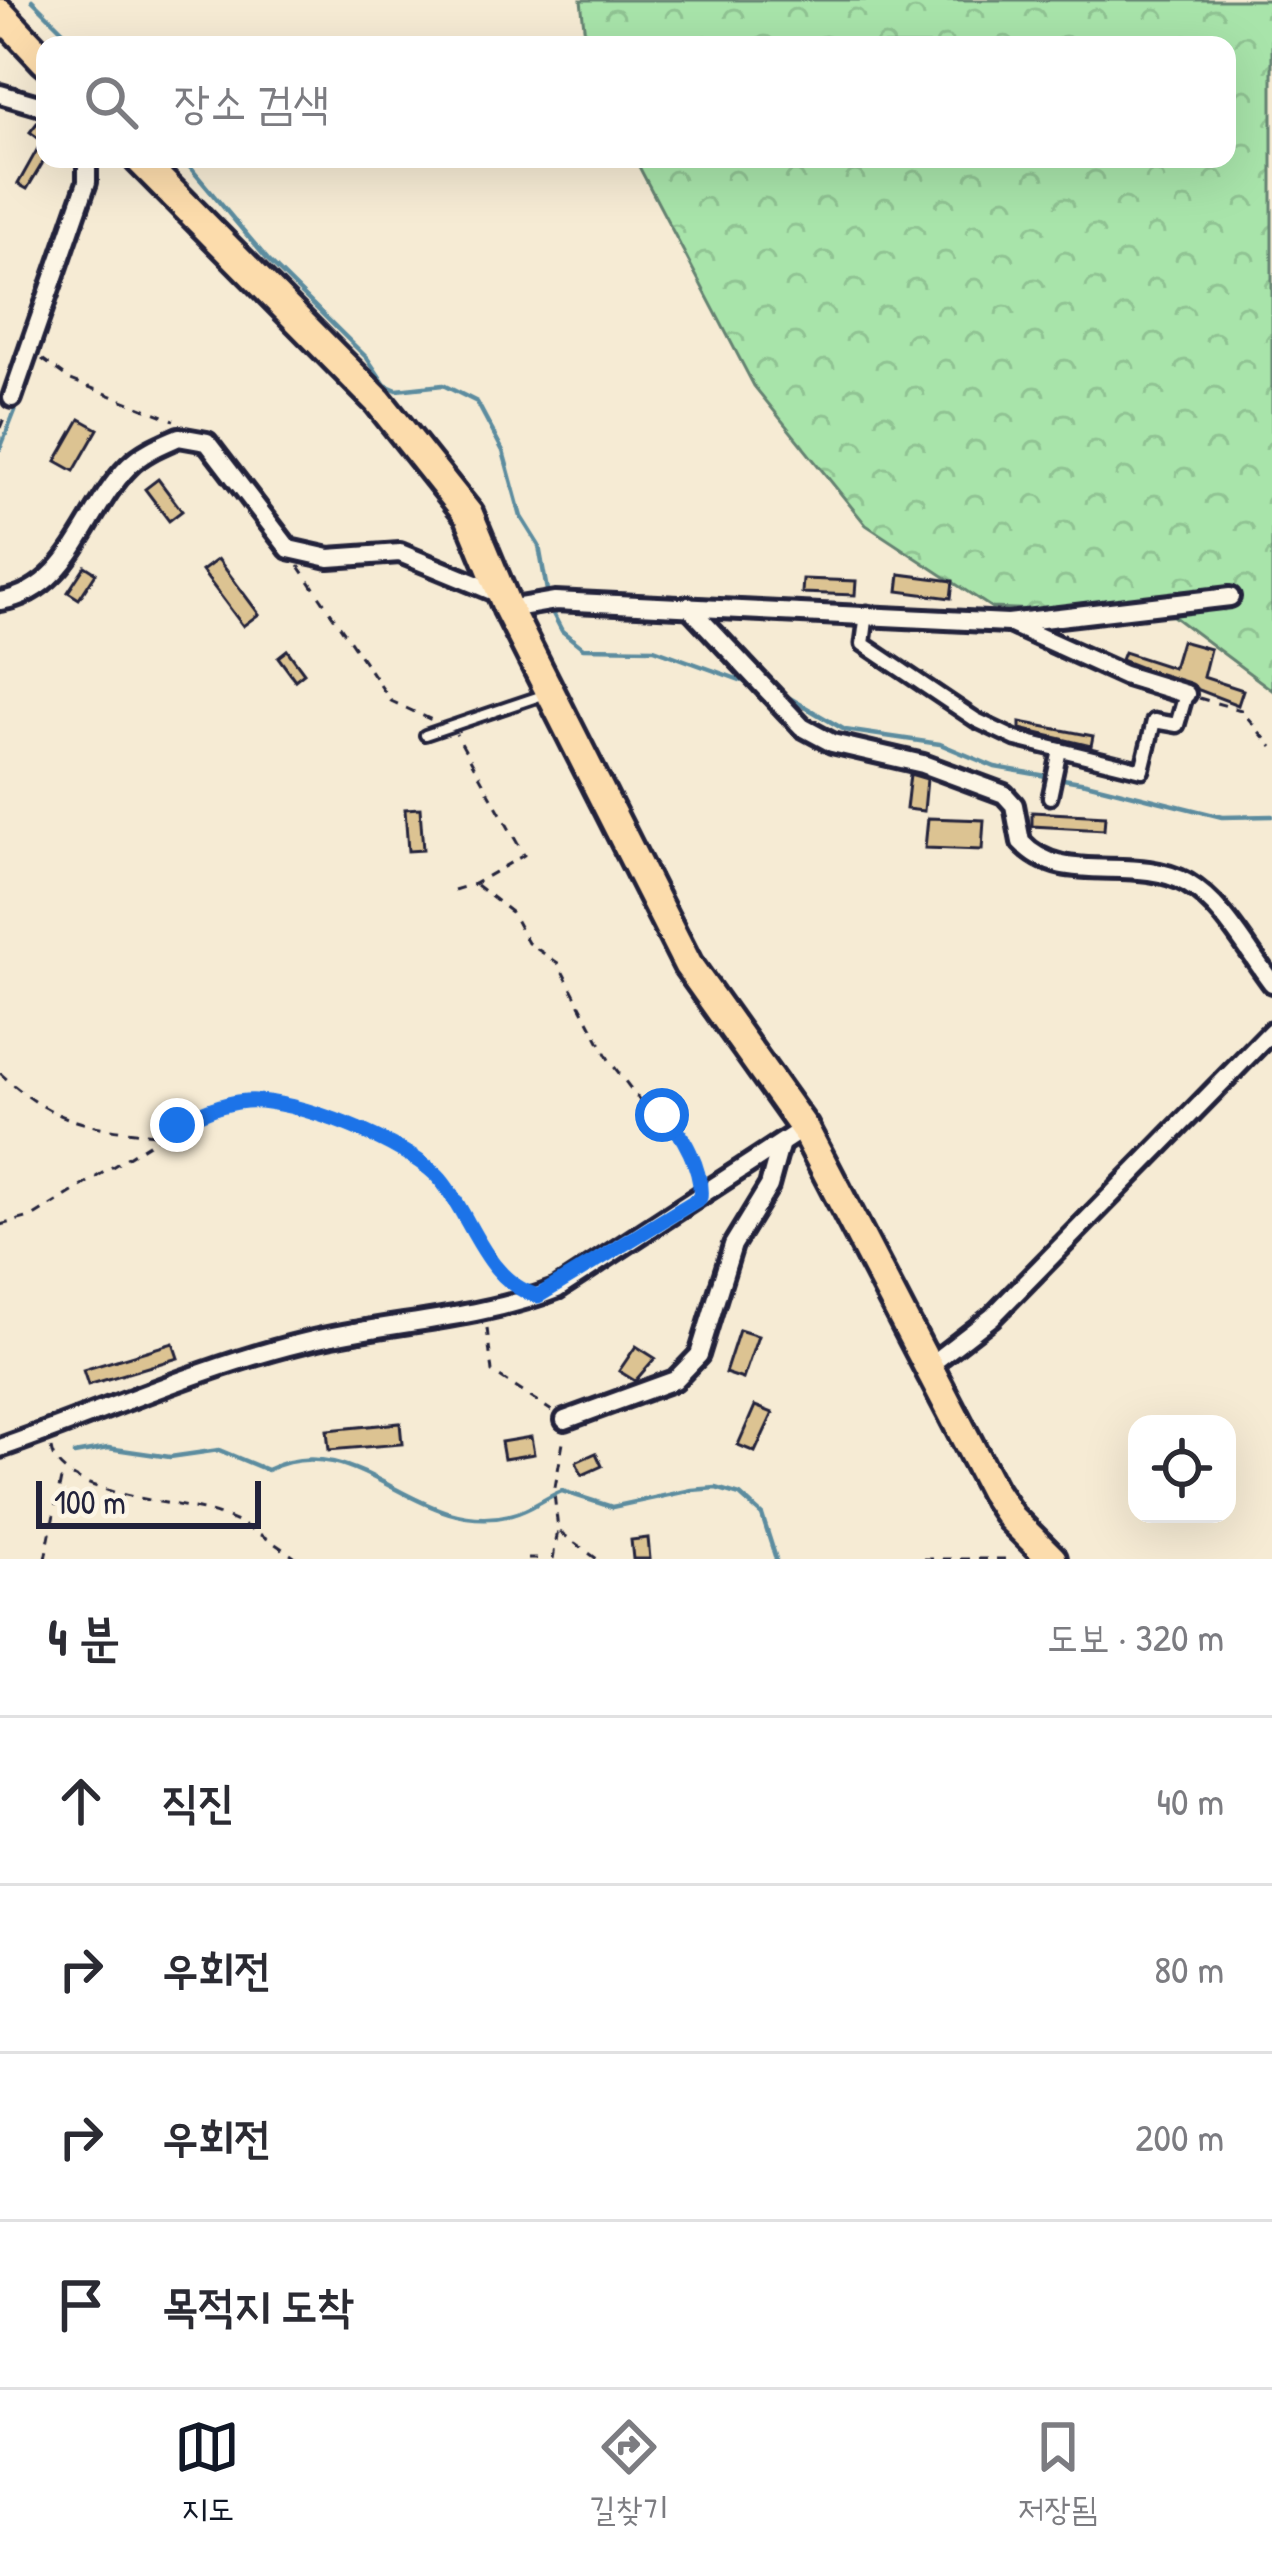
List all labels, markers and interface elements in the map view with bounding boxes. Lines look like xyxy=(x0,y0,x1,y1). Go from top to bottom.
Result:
search box xyxy=(36,36,1236,168)
icon: search xyxy=(78,69,144,135)
text: 장소 검색 xyxy=(174,71,329,132)
route start xyxy=(635,1088,689,1142)
route end xyxy=(150,1098,204,1152)
map controls xyxy=(1128,1415,1236,1523)
button: locate xyxy=(1128,1415,1236,1523)
scale bar xyxy=(36,1475,261,1528)
text: 100 m xyxy=(54,1480,126,1524)
text: 4 분 xyxy=(48,1602,120,1671)
text: 도보 · 320 m xyxy=(1047,1610,1224,1663)
icon: ahead xyxy=(48,1768,114,1834)
text: 직진 xyxy=(162,1770,234,1831)
text: 40 m xyxy=(1156,1774,1224,1827)
icon: right xyxy=(48,1936,114,2002)
text: 우회전 xyxy=(162,1938,271,1999)
text: 80 m xyxy=(1154,1942,1224,1995)
icon: right xyxy=(48,2104,114,2170)
text: 우회전 xyxy=(162,2106,271,2167)
text: 200 m xyxy=(1135,2110,1224,2163)
icon: arrive xyxy=(48,2272,114,2338)
text: 목적지 도착 xyxy=(162,2274,353,2335)
tab: 지도 xyxy=(174,2414,240,2531)
tab: 길찾기 xyxy=(589,2414,669,2531)
tab: 저장됨 xyxy=(1018,2414,1098,2531)

